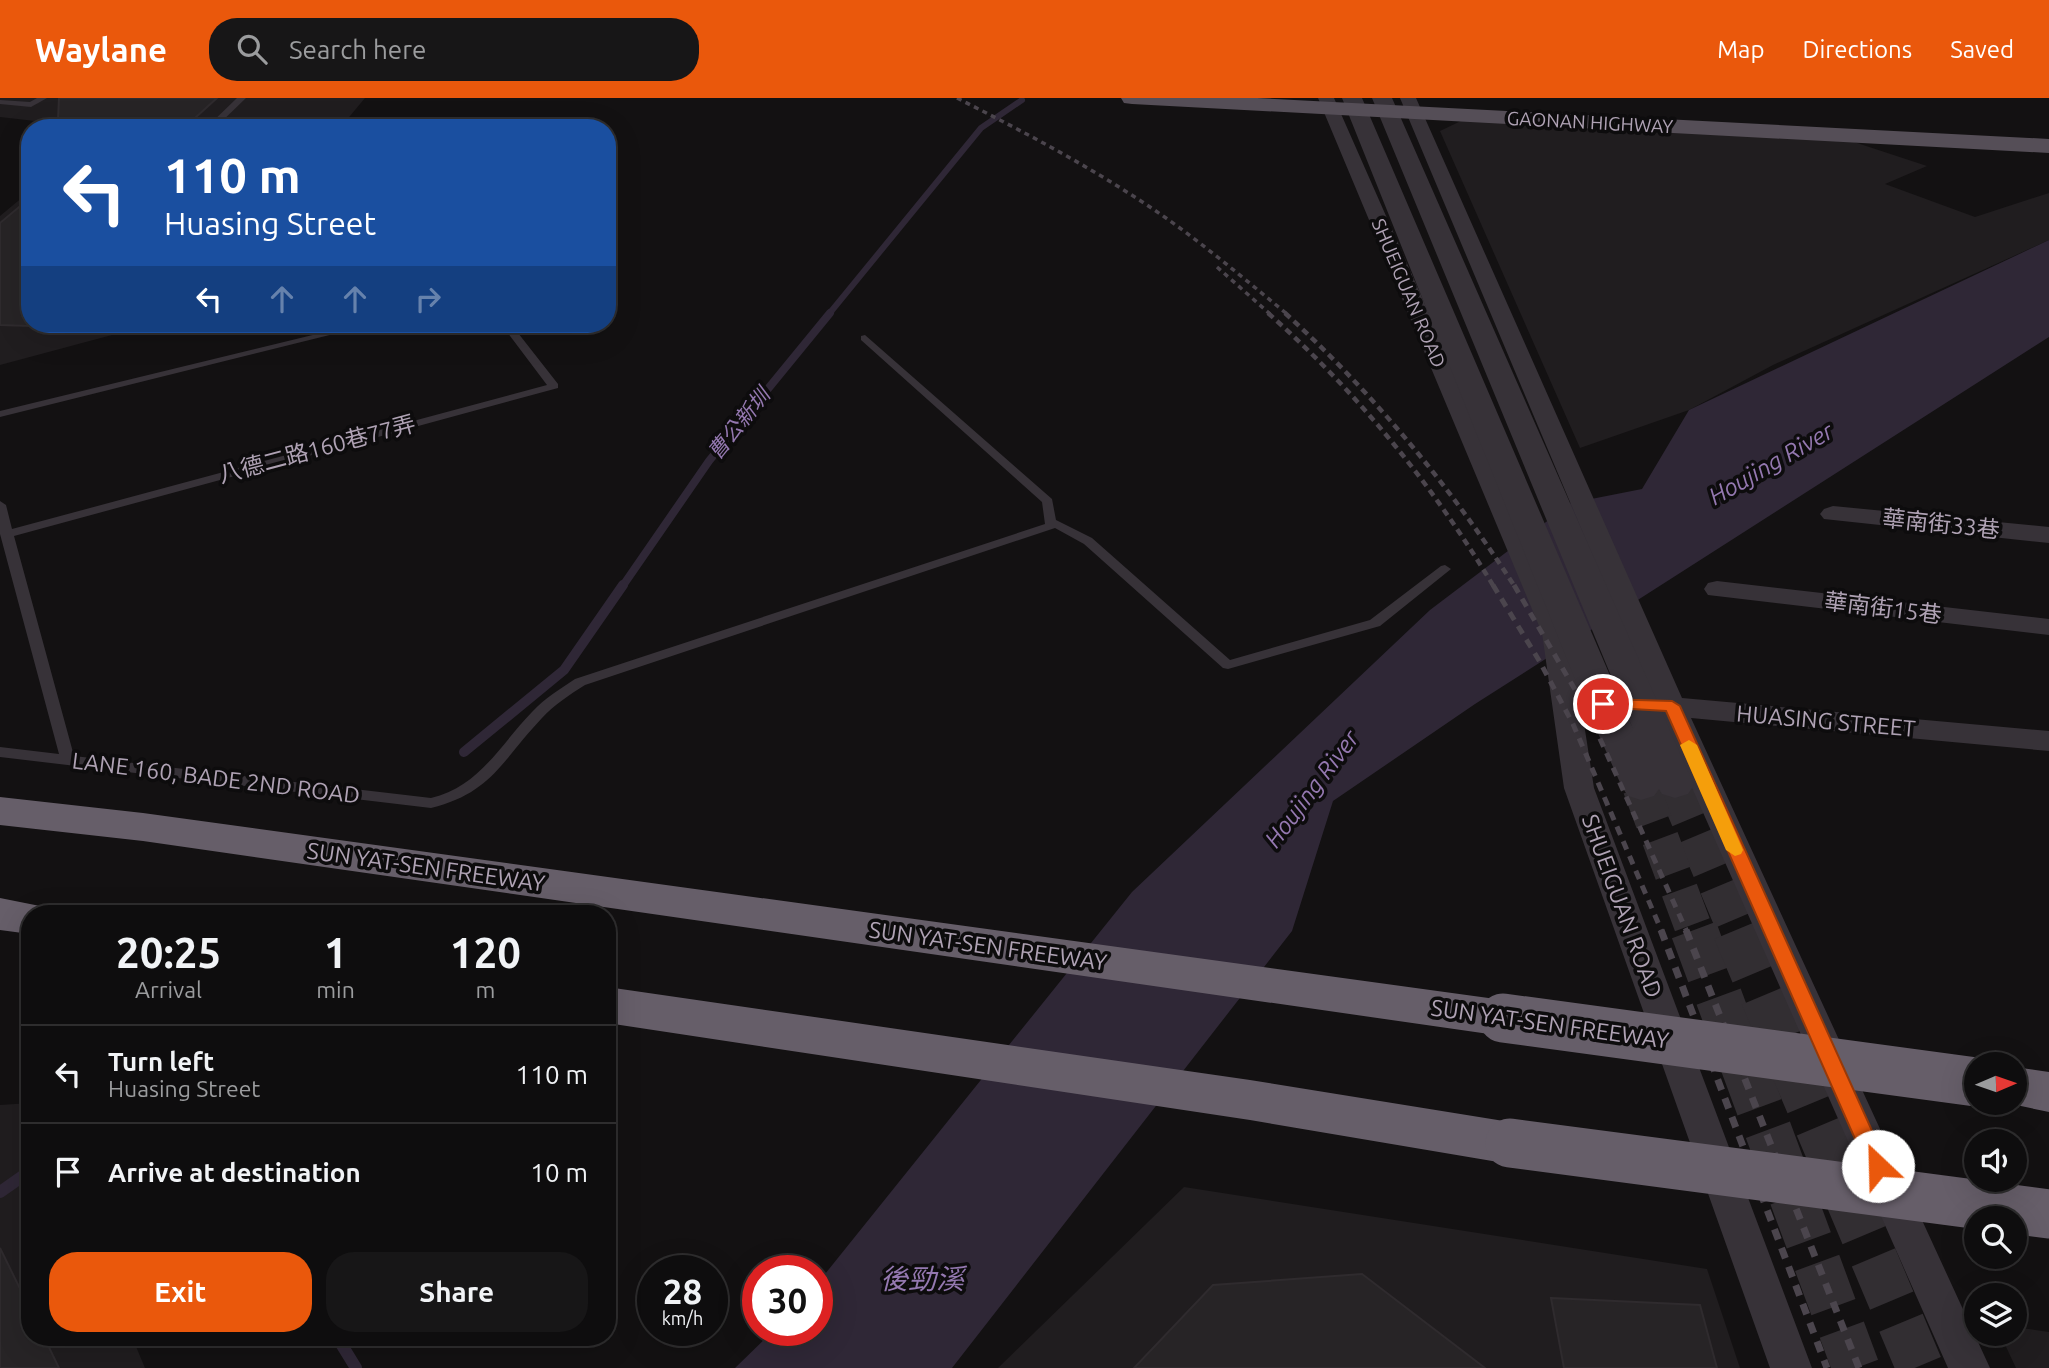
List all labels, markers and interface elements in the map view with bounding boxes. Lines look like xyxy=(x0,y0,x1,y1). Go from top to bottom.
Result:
search box xyxy=(209,18,699,81)
icon: search xyxy=(233,30,271,68)
text: Waylane xyxy=(35,31,167,68)
text: Search here xyxy=(289,35,426,64)
text: Map xyxy=(1717,36,1764,63)
text: Directions xyxy=(1802,36,1912,63)
text: Saved xyxy=(1950,36,2014,63)
street label: GAONAN HIGHWAY xyxy=(1506,107,1674,137)
icon: left xyxy=(49,147,140,238)
text: 110 m xyxy=(164,147,301,202)
text: Huasing Street xyxy=(164,205,376,241)
street label: SHUEIGUAN ROAD xyxy=(1368,215,1450,371)
icon: left xyxy=(190,280,228,318)
icon: ahead xyxy=(263,280,301,318)
icon: ahead xyxy=(336,280,374,318)
icon: right xyxy=(409,280,447,318)
water label: 曹公新圳 xyxy=(702,381,776,464)
street label: 八德二路160巷77弄 xyxy=(216,410,418,487)
water label: Houjing River xyxy=(1704,417,1839,510)
street label: 華南街33巷 xyxy=(1881,505,2001,542)
street label: 華南街15巷 xyxy=(1823,588,1943,627)
pin xyxy=(1573,674,1633,734)
icon: arrive xyxy=(1584,685,1622,723)
street label: HUASING STREET xyxy=(1735,700,1917,741)
water label: Houjing River xyxy=(1259,724,1365,852)
street label: LANE 160, BADE 2ND ROAD xyxy=(71,747,361,808)
street label: SHUEIGUAN ROAD xyxy=(1578,811,1667,1001)
street label: SUN YAT-SEN FREEWAY xyxy=(306,837,547,896)
street label: SUN YAT-SEN FREEWAY xyxy=(868,916,1109,975)
text: 20:25 xyxy=(116,929,221,976)
text: 1 xyxy=(324,929,347,976)
text: 120 xyxy=(450,929,521,976)
text: Arrival xyxy=(135,977,202,1002)
text: min xyxy=(316,977,355,1002)
text: m xyxy=(475,977,495,1002)
street label: SUN YAT-SEN FREEWAY xyxy=(1430,994,1671,1053)
text: Turn left xyxy=(108,1047,214,1076)
north arrow xyxy=(1964,1052,2026,1115)
map controls xyxy=(1964,1052,2027,1346)
icon: left xyxy=(49,1055,87,1093)
text: 110 m xyxy=(516,1060,588,1089)
text: Huasing Street xyxy=(108,1076,260,1101)
position arrow xyxy=(1841,1129,1915,1203)
button: sound xyxy=(1964,1129,2027,1192)
icon: arrive xyxy=(49,1153,87,1191)
text: Arrive at destination xyxy=(108,1158,361,1187)
text: 10 m xyxy=(530,1158,588,1187)
button: search xyxy=(1964,1206,2027,1269)
button: Exit xyxy=(49,1252,312,1332)
button: Share xyxy=(326,1252,588,1332)
speed limit sign: 30 xyxy=(742,1255,833,1346)
water label: 後勁溪 xyxy=(880,1263,968,1294)
text: 28 xyxy=(663,1271,702,1311)
button: layers xyxy=(1964,1283,2027,1346)
text: km/h xyxy=(662,1308,703,1328)

